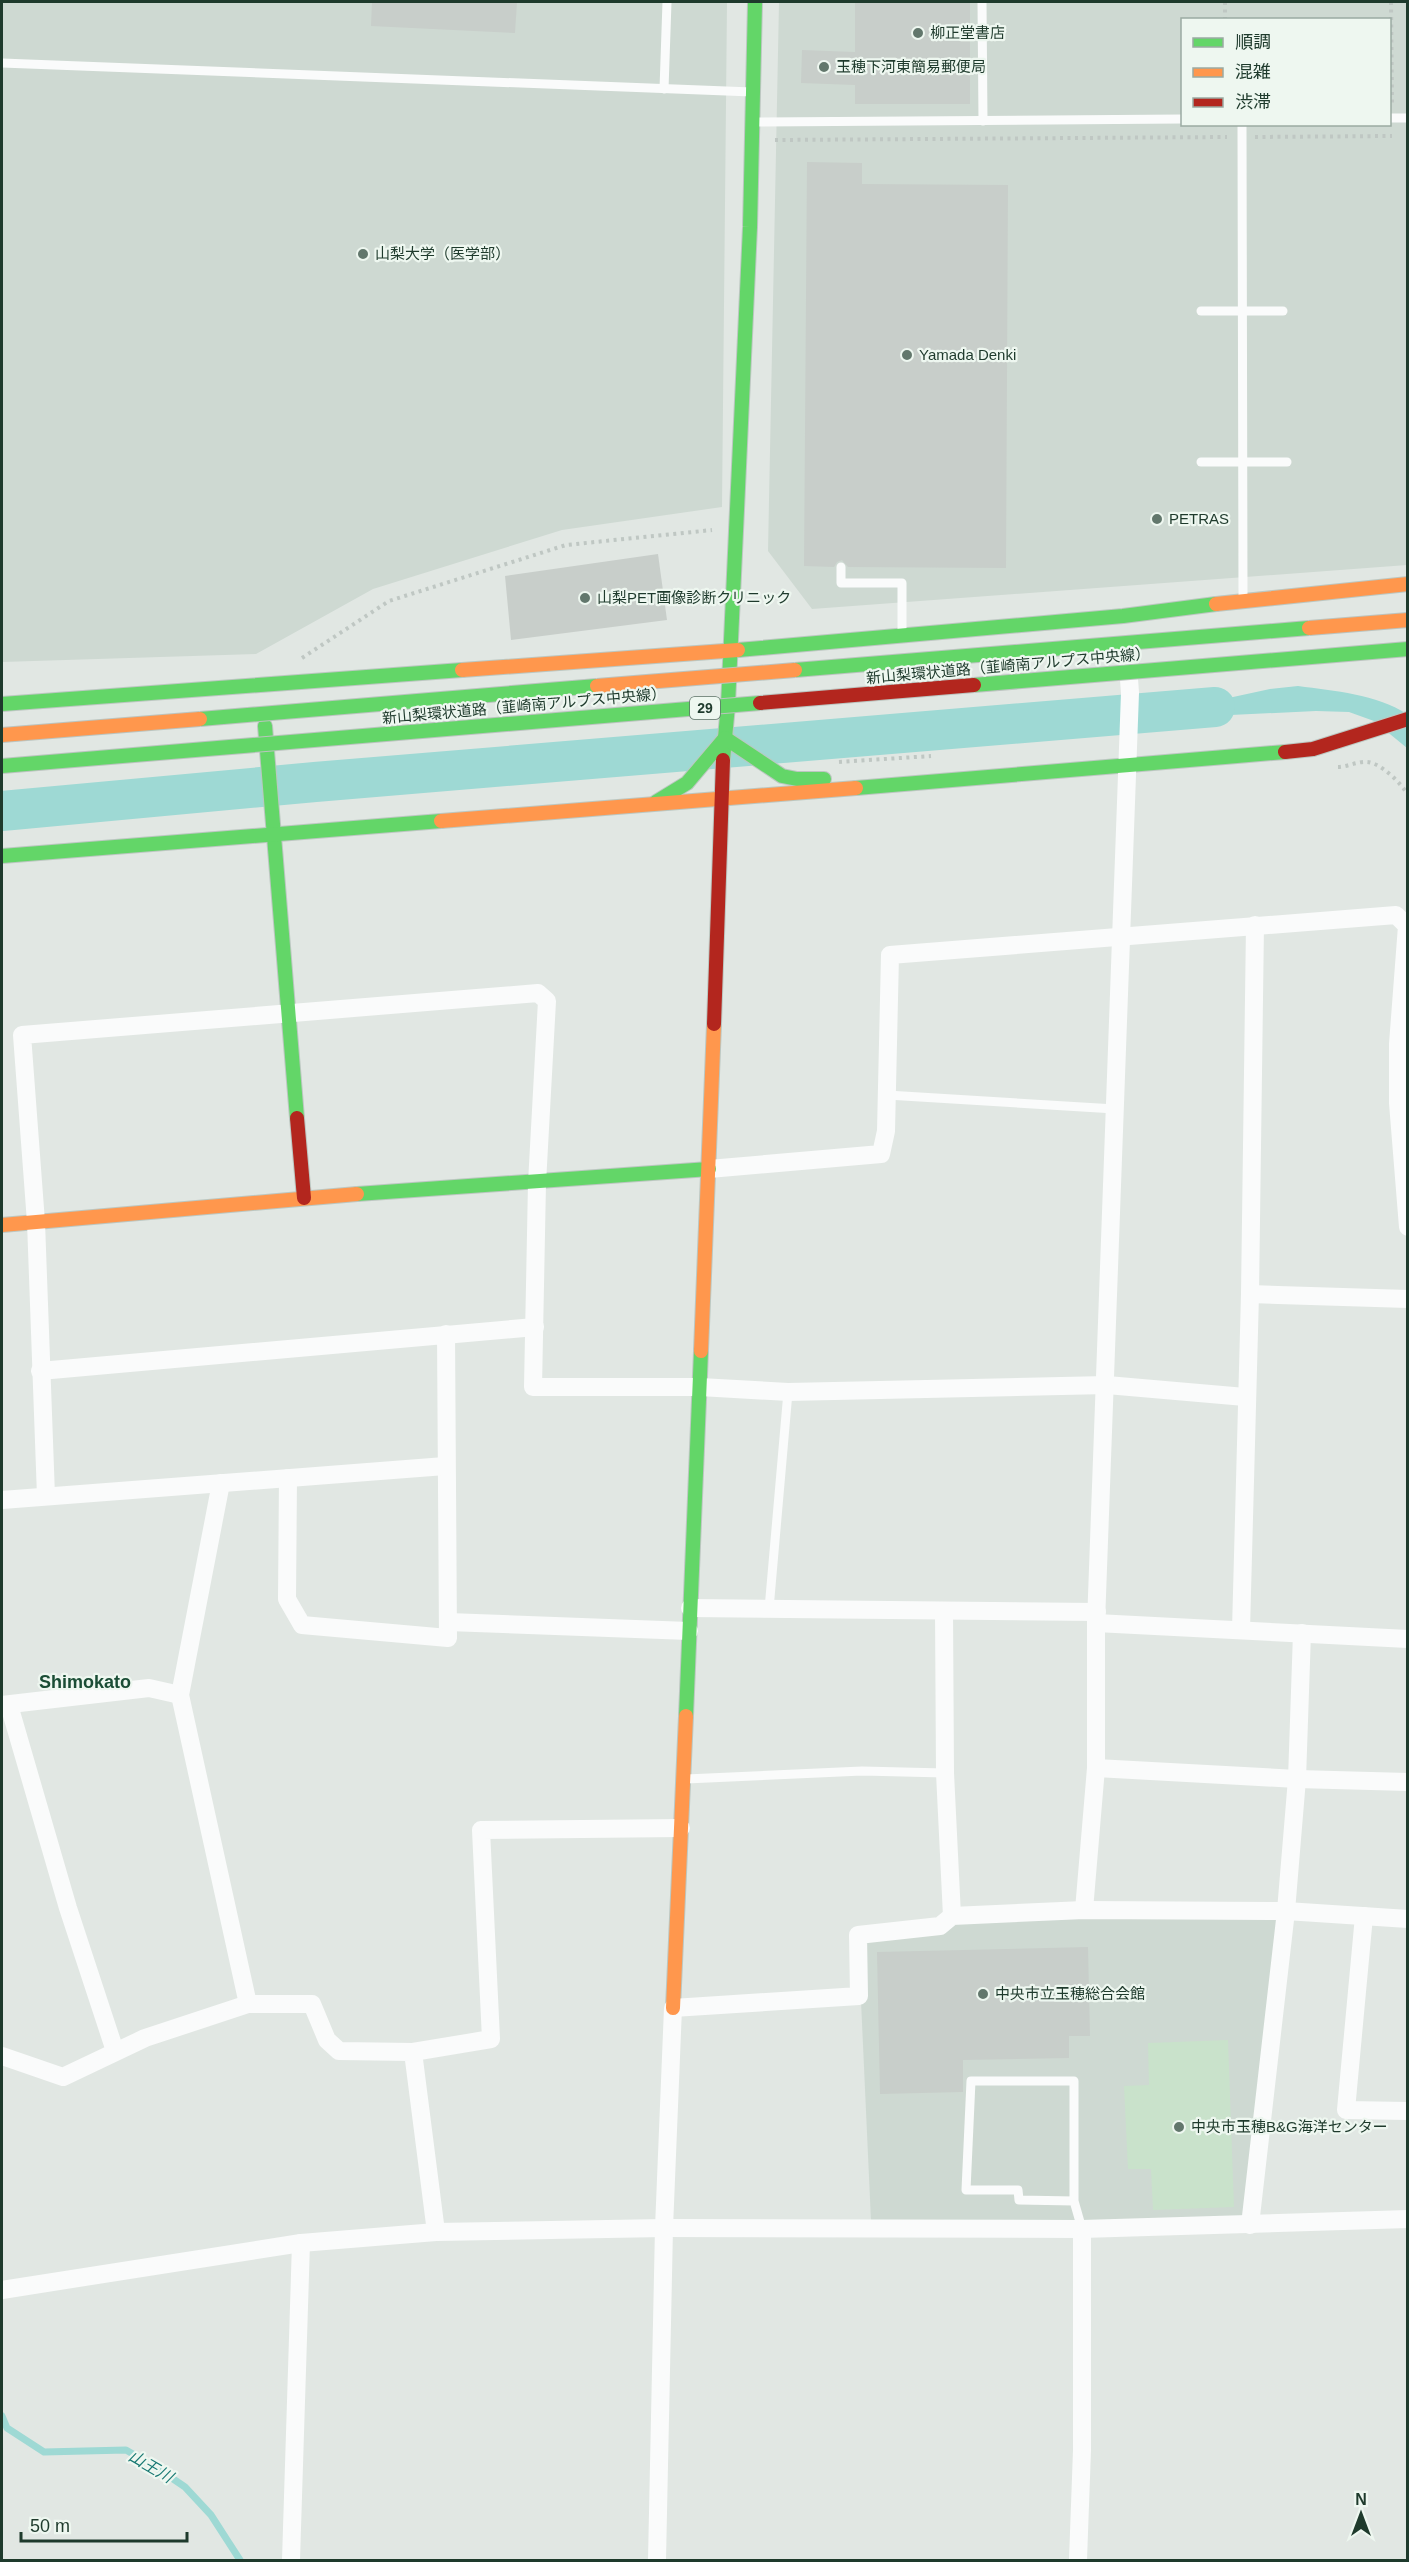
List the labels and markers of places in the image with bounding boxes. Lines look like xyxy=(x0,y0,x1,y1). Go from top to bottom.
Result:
place label: 柳正堂書店 xyxy=(930,24,1005,41)
marker: 柳正堂書店 xyxy=(911,26,925,40)
place label: 玉穂下河東簡易郵便局 xyxy=(836,58,986,75)
marker: 玉穂下河東簡易郵便局 xyxy=(817,60,831,74)
place label: 山梨大学（医学部） xyxy=(375,245,510,262)
marker: 山梨大学（医学部） xyxy=(356,247,370,261)
place label: Yamada Denki xyxy=(919,346,1016,363)
marker: Yamada Denki xyxy=(900,348,914,362)
place label: PETRAS xyxy=(1169,510,1229,527)
marker: PETRAS xyxy=(1150,512,1164,526)
place label: 山梨PET画像診断クリニック xyxy=(597,589,791,606)
marker: 山梨PET画像診断クリニック xyxy=(578,591,592,605)
place label: 中央市立玉穂総合会館 xyxy=(995,1985,1145,2002)
marker: 中央市立玉穂総合会館 xyxy=(976,1987,990,2001)
place label: 中央市玉穂B&G海洋センター xyxy=(1191,2118,1388,2135)
marker: 中央市玉穂B&G海洋センター xyxy=(1172,2120,1186,2134)

